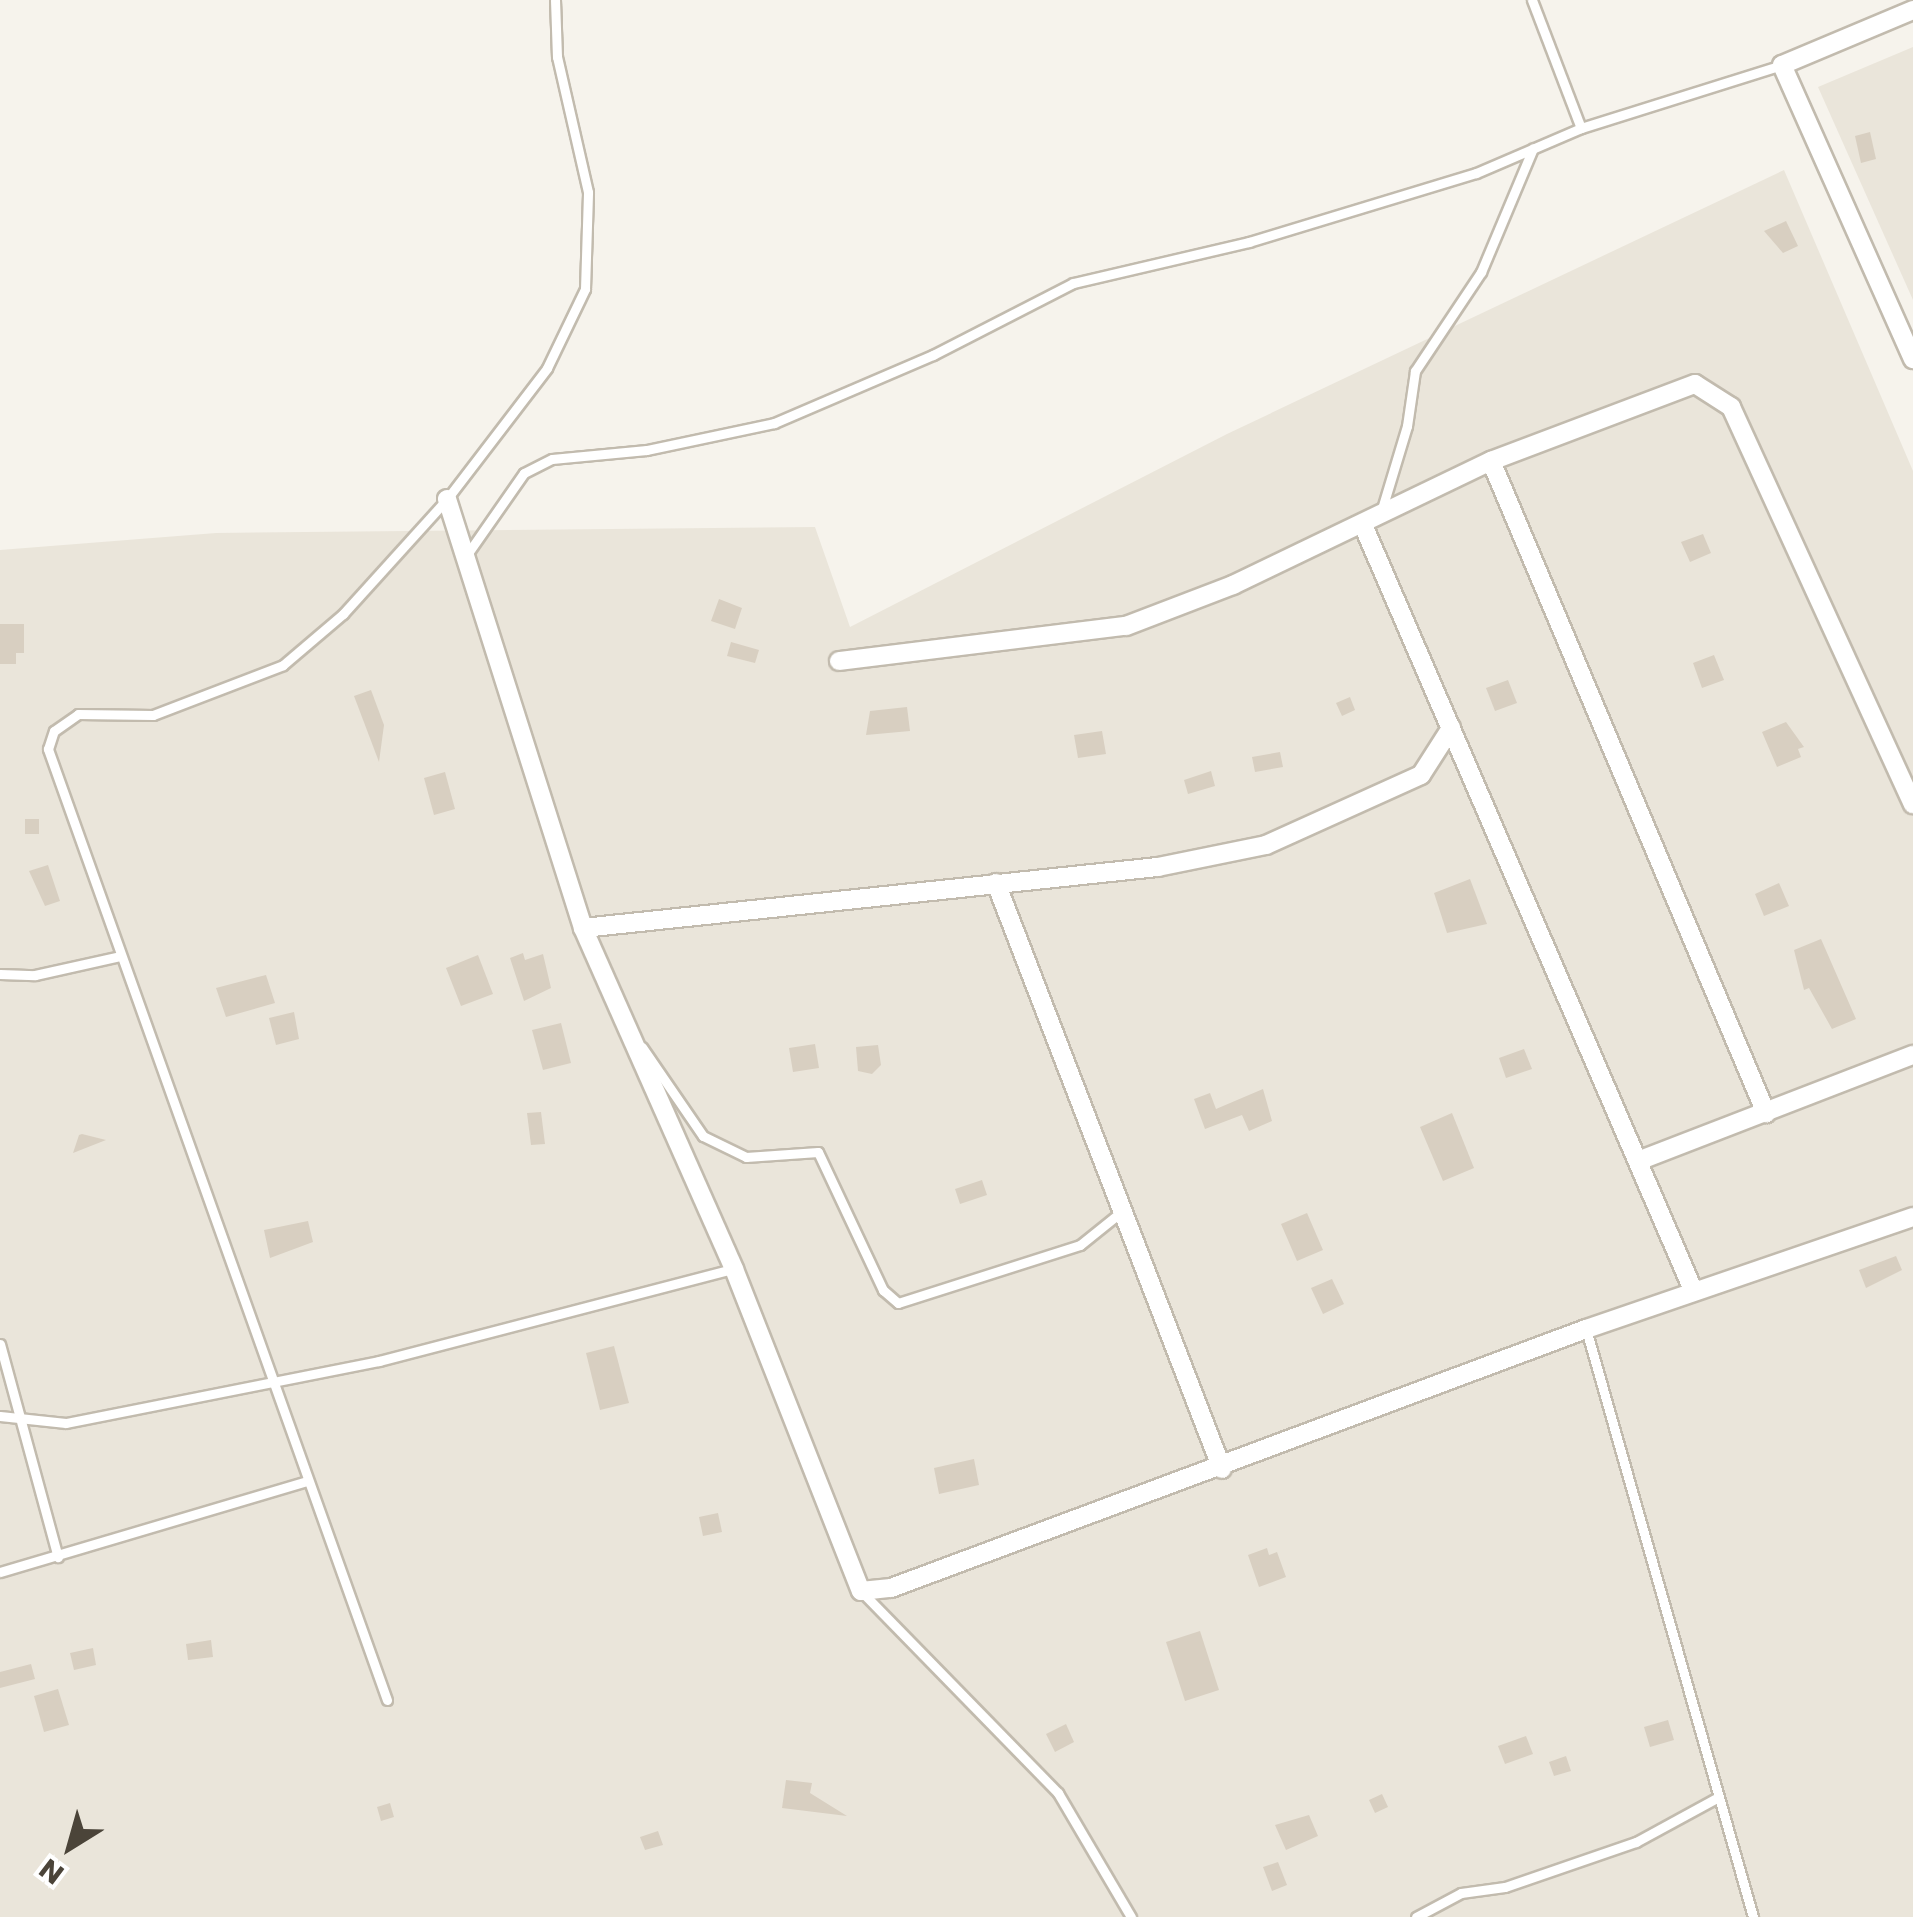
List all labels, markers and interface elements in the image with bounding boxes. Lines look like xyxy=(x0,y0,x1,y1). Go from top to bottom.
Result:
north arrow xyxy=(20,1797,120,1897)
text: N xyxy=(31,1849,72,1893)

